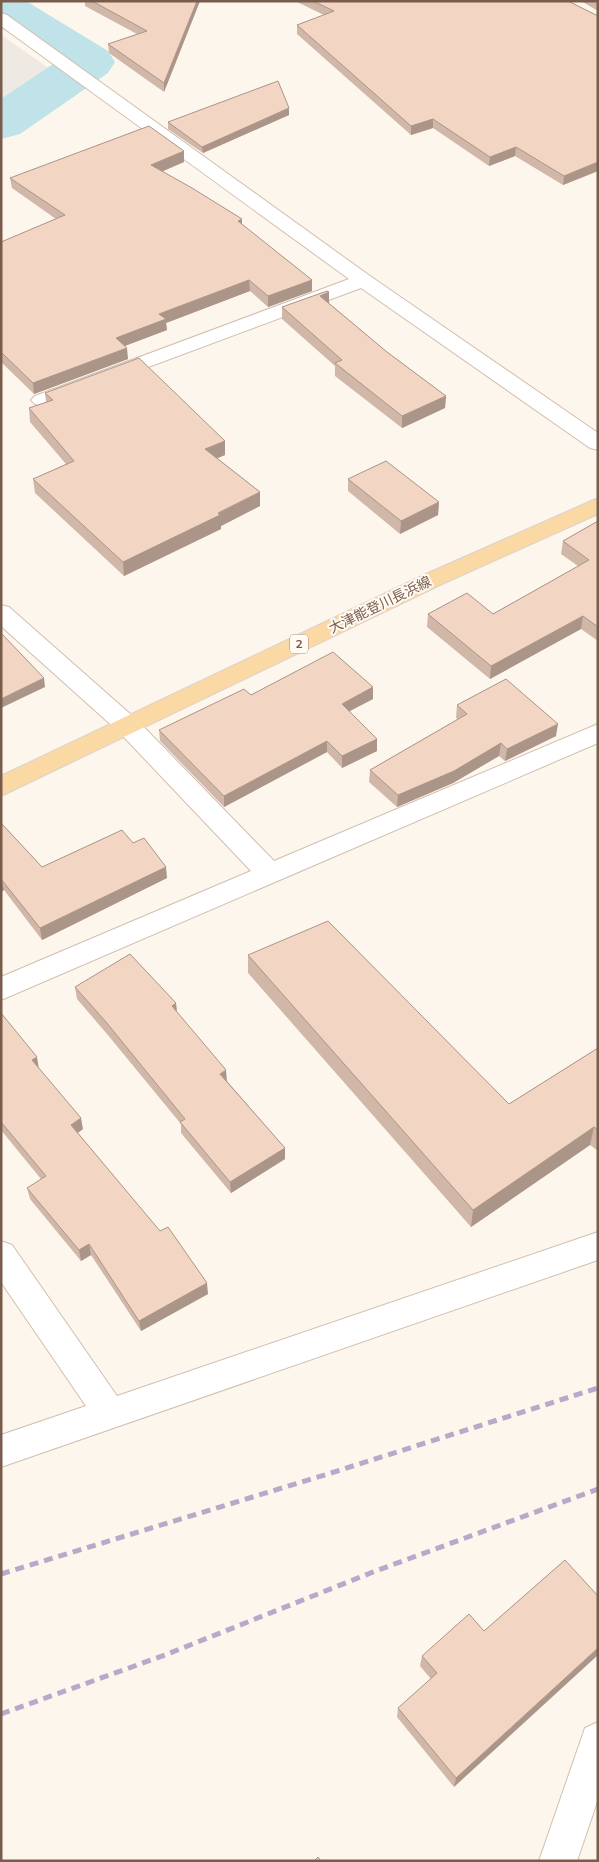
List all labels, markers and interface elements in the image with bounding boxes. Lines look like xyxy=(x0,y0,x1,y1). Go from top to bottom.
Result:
street label: 大津能登川長浜線 xyxy=(326,572,434,638)
road number: 2 xyxy=(290,634,308,654)

